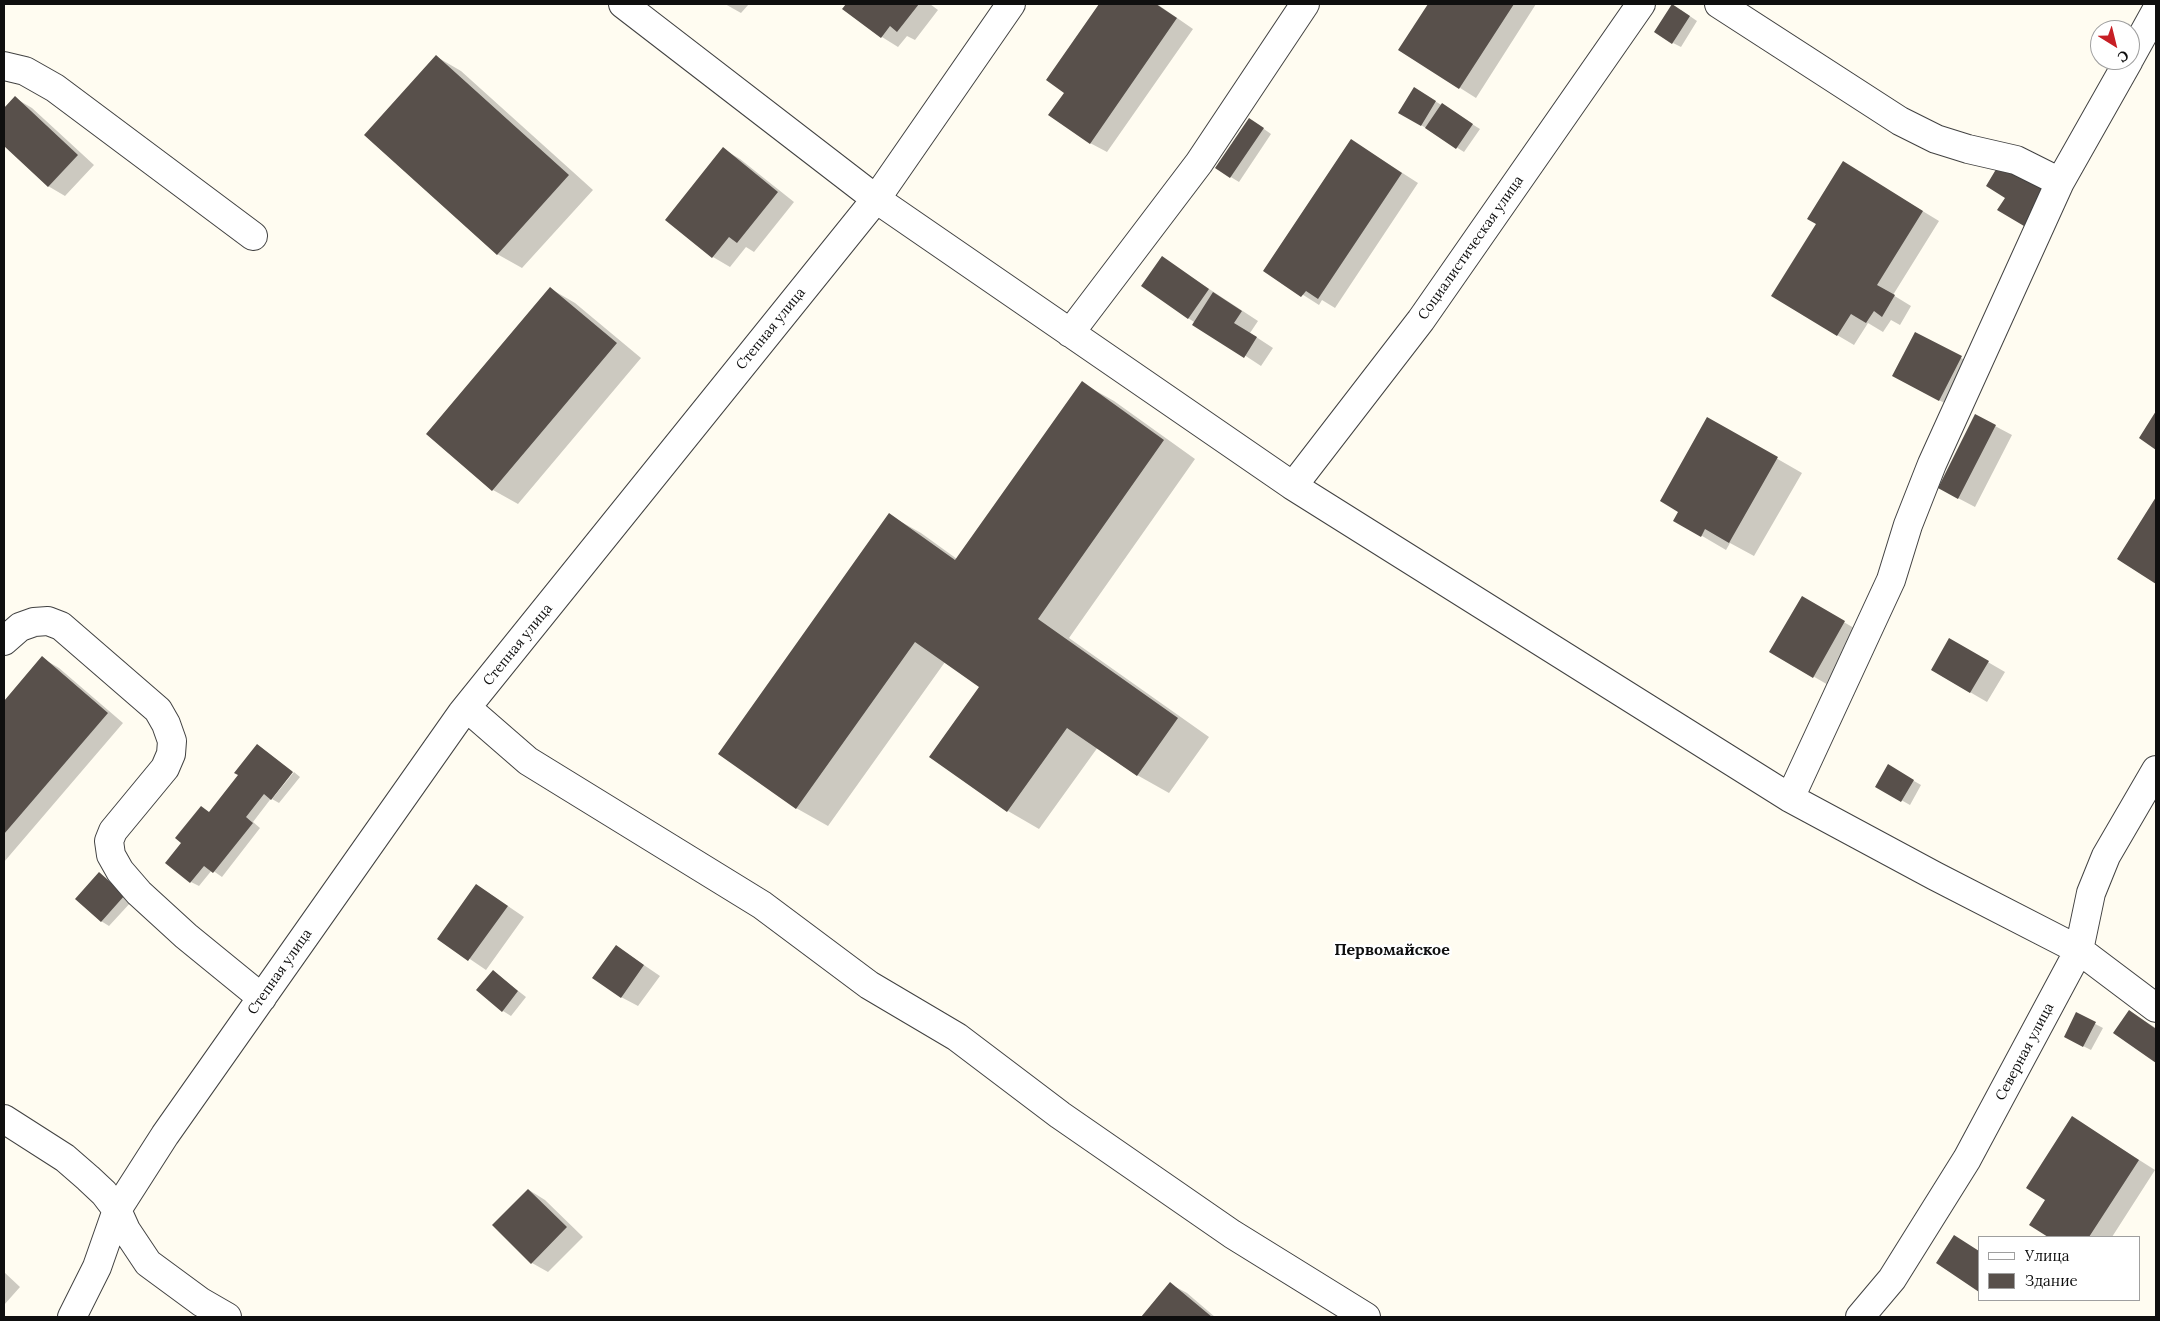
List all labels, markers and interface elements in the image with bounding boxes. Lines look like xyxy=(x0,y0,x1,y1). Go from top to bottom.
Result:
north arrow xyxy=(2090,20,2140,70)
text: С xyxy=(2114,46,2132,66)
street label: Социалистическая улица xyxy=(1415,173,1527,323)
street label: Степная улица xyxy=(733,285,809,373)
street label: Степная улица xyxy=(480,601,556,689)
street label: Степная улица xyxy=(244,926,316,1018)
district label: Первомайское xyxy=(1334,940,1450,960)
street label: Северная улица xyxy=(1992,1000,2058,1104)
legend xyxy=(1978,1236,2140,1301)
text: Улица xyxy=(2025,1246,2069,1265)
text: Здание xyxy=(2025,1271,2078,1290)

